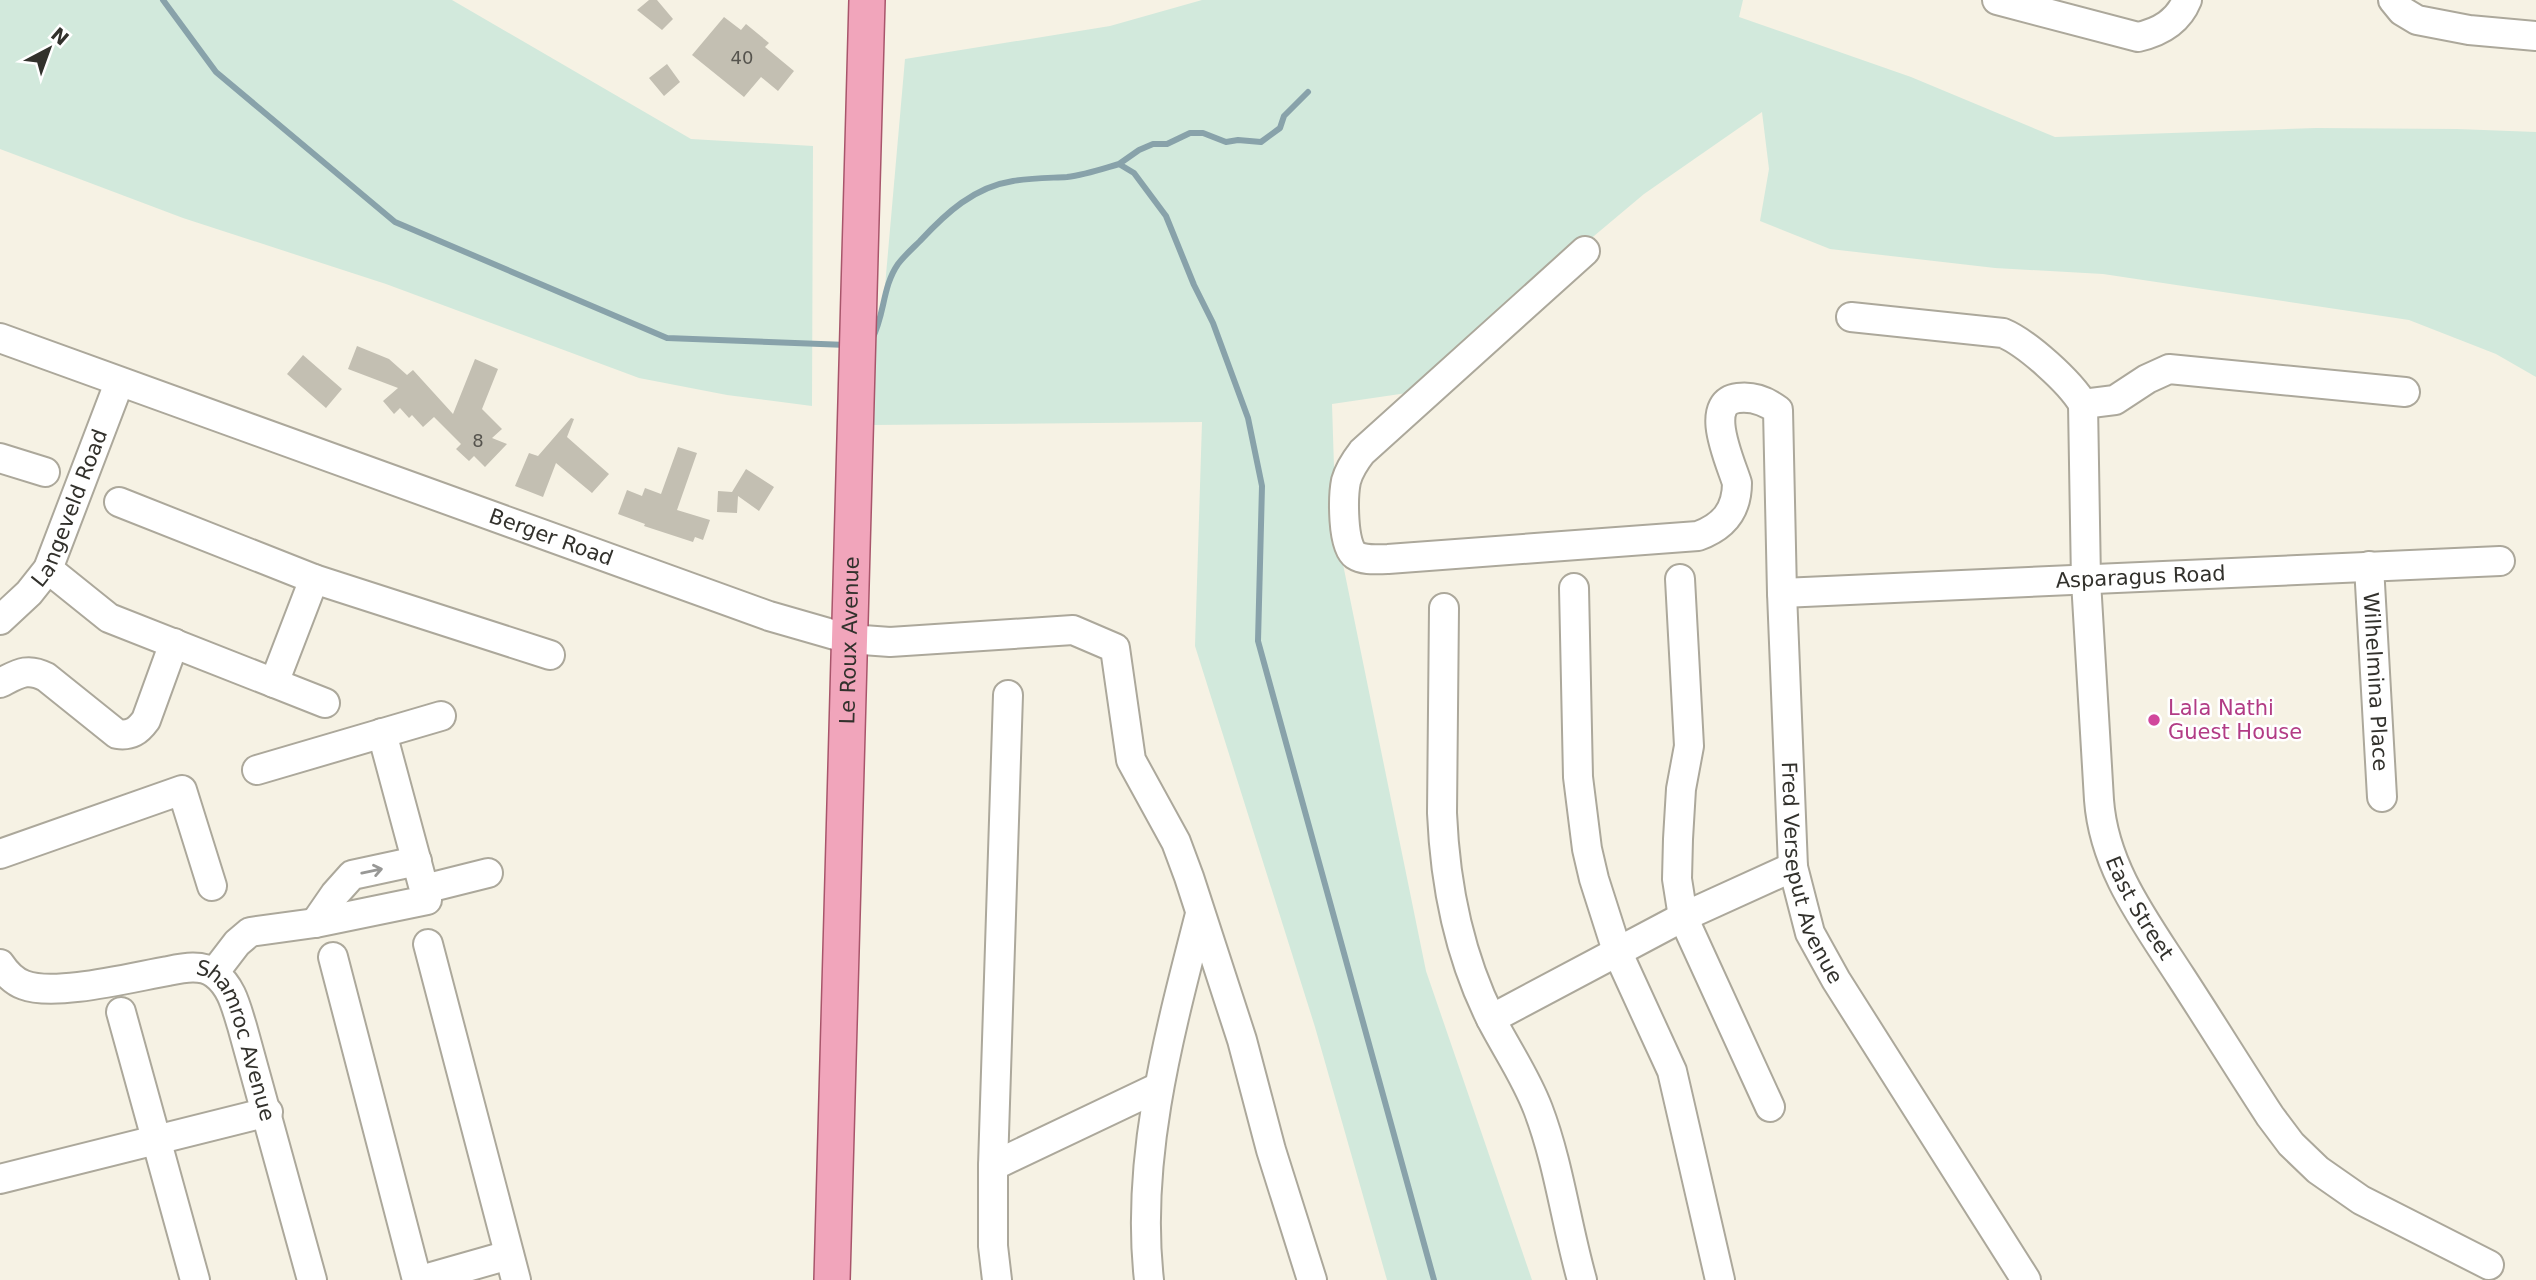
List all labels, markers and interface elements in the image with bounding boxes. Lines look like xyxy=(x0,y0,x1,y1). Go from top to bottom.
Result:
north arrow xyxy=(14,14,84,84)
text: N xyxy=(47,23,73,50)
house number: 40 xyxy=(731,47,753,68)
street label: Langeveld Road xyxy=(27,426,112,592)
house number: 8 xyxy=(472,430,484,451)
street label: Berger Road xyxy=(486,504,616,571)
street label: Le Roux Avenue xyxy=(835,556,864,725)
street label: Asparagus Road xyxy=(2055,561,2226,593)
street label: Wilhelmina Place xyxy=(2359,592,2393,772)
place label: Lala Nathi Guest House xyxy=(2168,696,2302,744)
marker: Lala Nathi Guest House xyxy=(2146,712,2162,728)
street label: Fred Verseput Avenue xyxy=(1777,761,1848,988)
street label: East Street xyxy=(2101,853,2179,964)
one-way arrow xyxy=(360,863,383,877)
street label: Shamroc Avenue xyxy=(194,955,280,1124)

